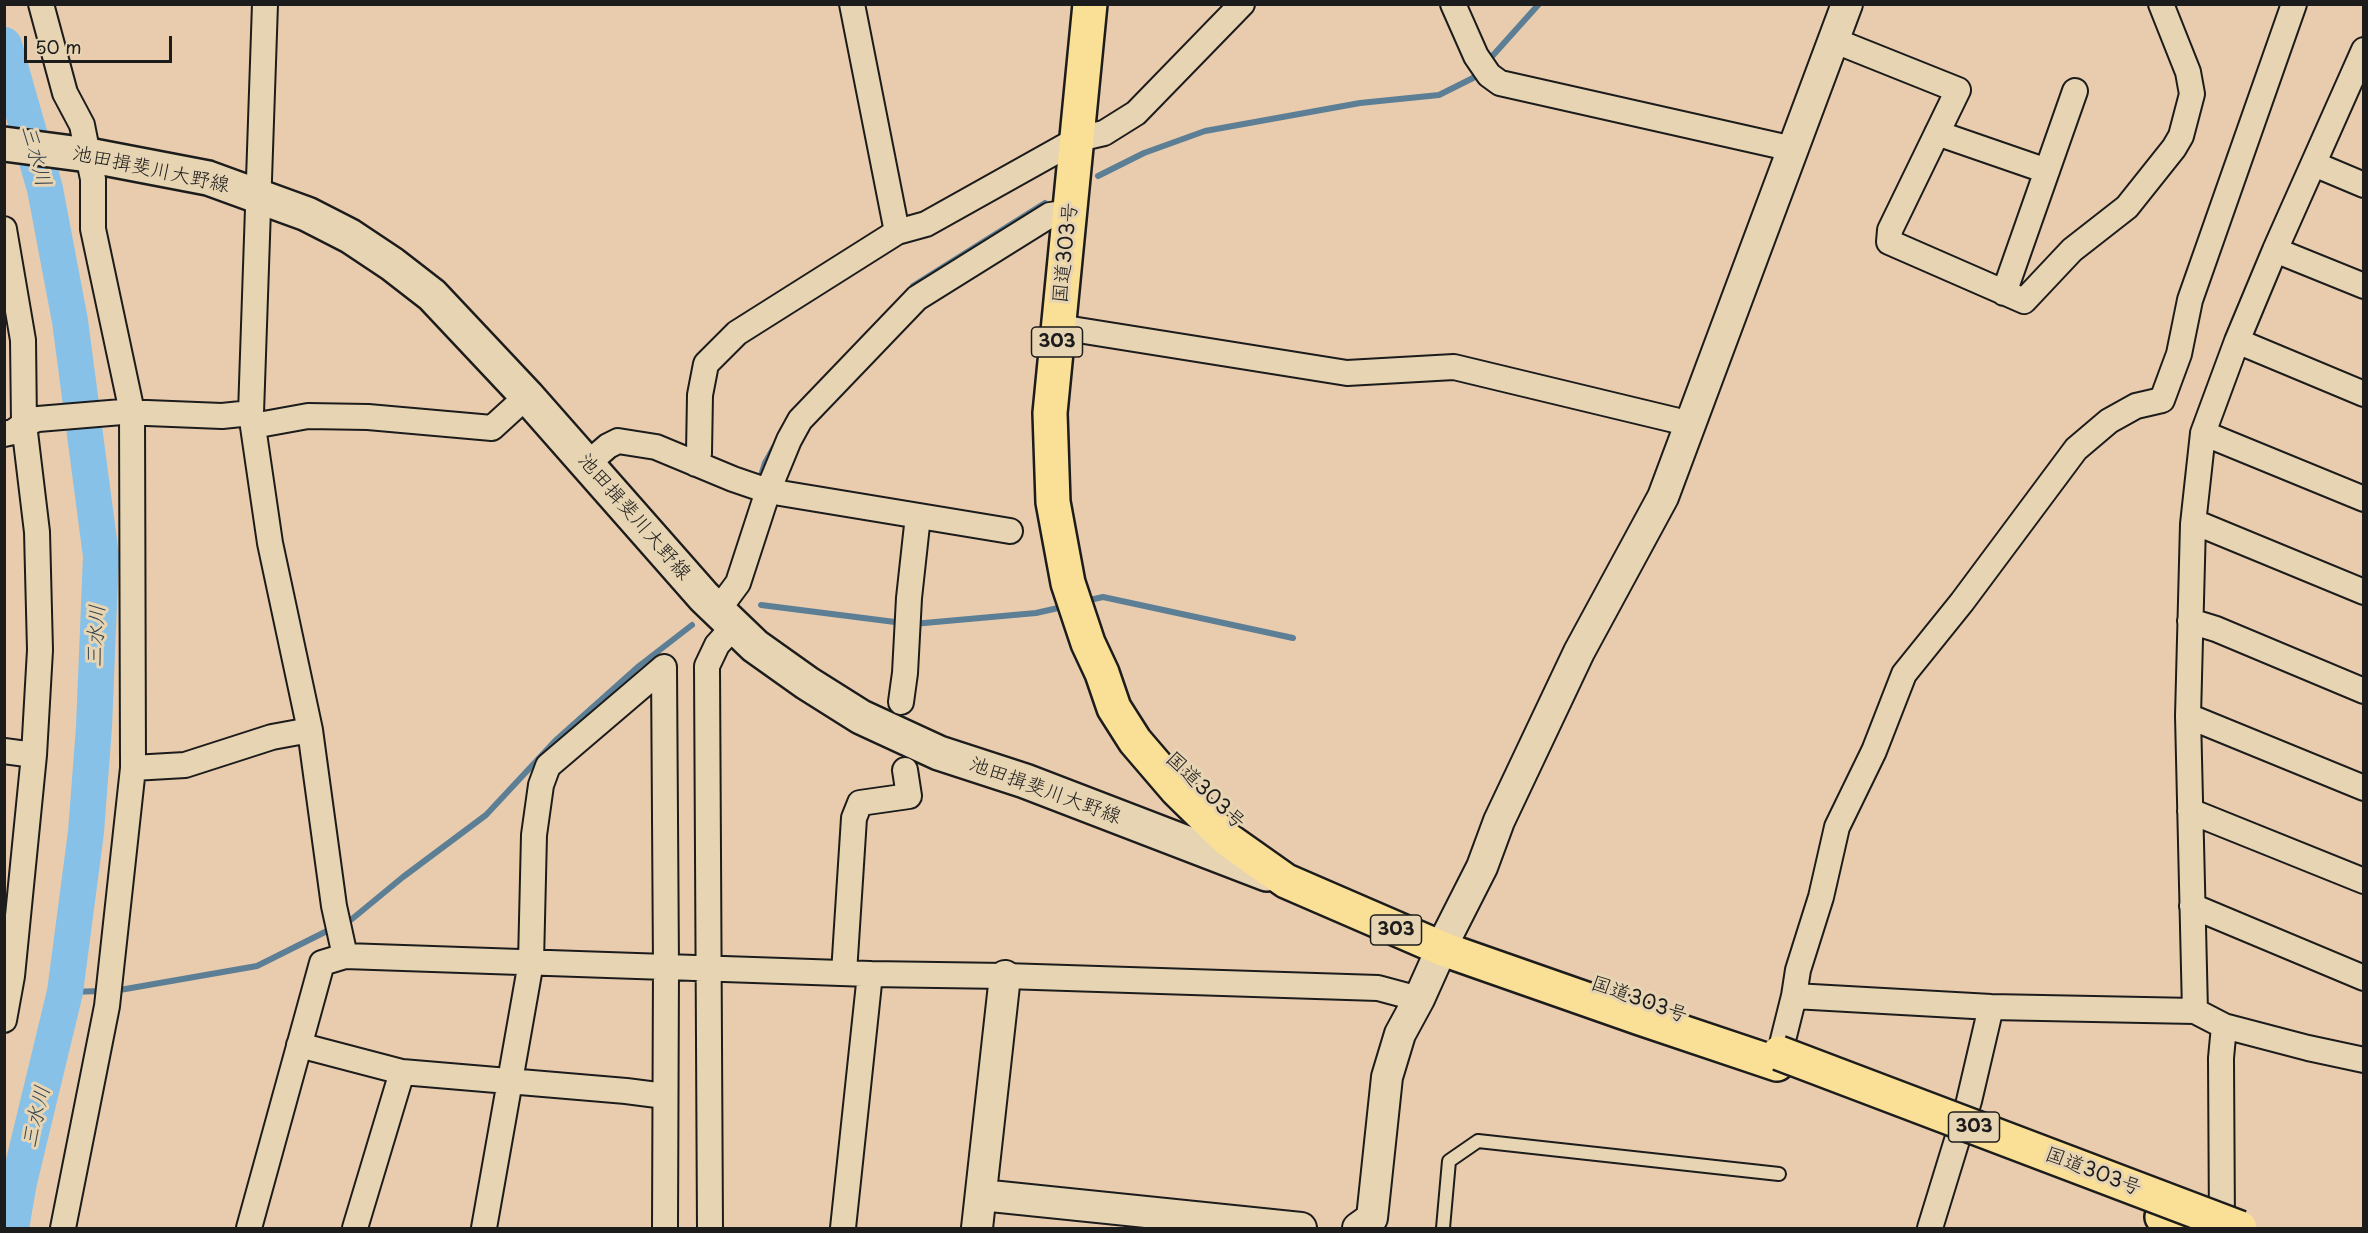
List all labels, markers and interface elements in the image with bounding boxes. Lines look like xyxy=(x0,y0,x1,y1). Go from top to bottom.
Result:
scale bar xyxy=(27,24,176,62)
text: 50 m xyxy=(35,33,82,60)
water label: 三水川 xyxy=(15,122,55,190)
street label: 池田揖斐川大野線 xyxy=(70,142,232,198)
street label: 国道303号 xyxy=(1049,202,1083,304)
road number: 303 xyxy=(1032,327,1082,357)
street label: 池田揖斐川大野線 xyxy=(572,449,696,585)
water label: 三水川 xyxy=(83,604,111,668)
street label: 国道303号 xyxy=(1160,747,1250,835)
street label: 池田揖斐川大野線 xyxy=(966,752,1124,830)
road number: 303 xyxy=(1370,915,1422,945)
street label: 国道303号 xyxy=(1587,971,1691,1029)
water label: 三水川 xyxy=(18,1083,56,1151)
road number: 303 xyxy=(1948,1112,2000,1142)
street label: 国道303号 xyxy=(2042,1143,2144,1201)

